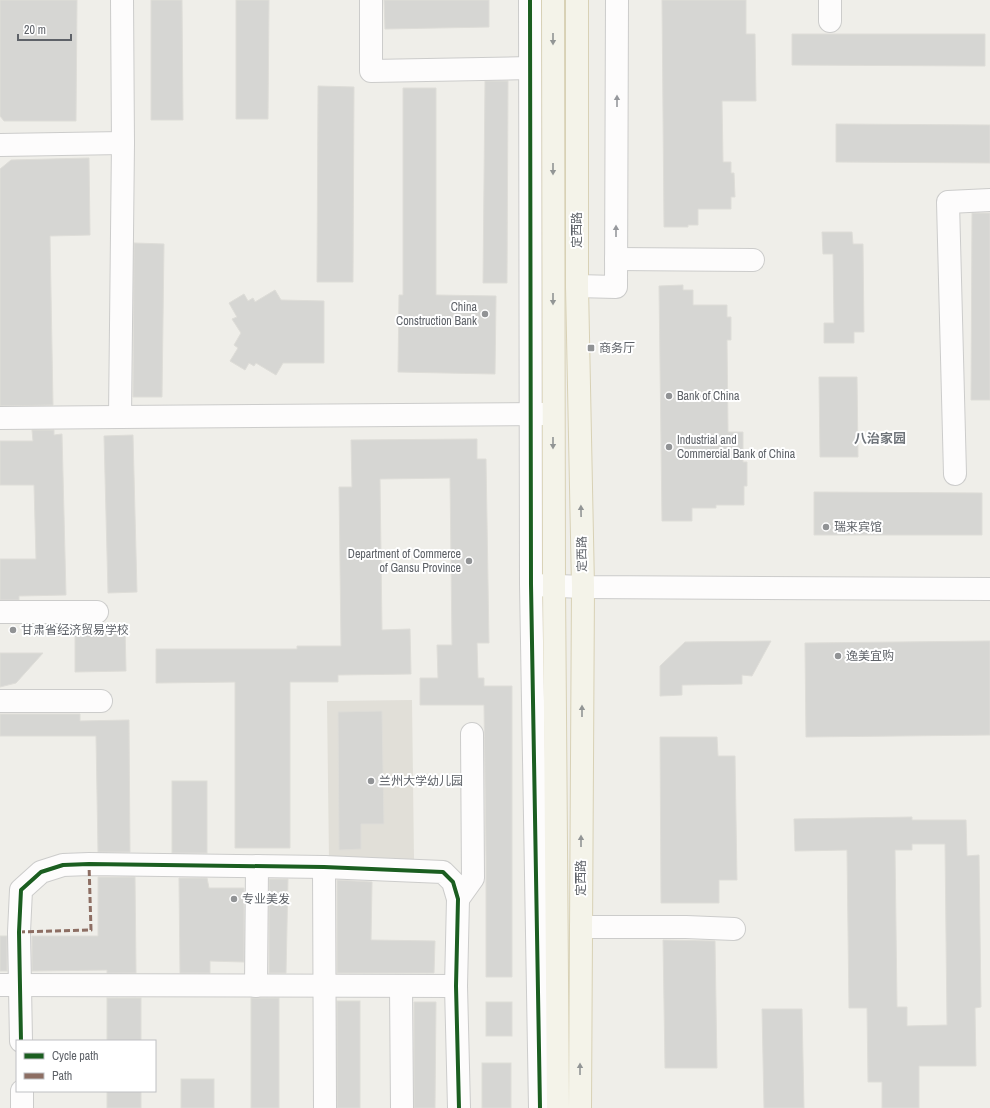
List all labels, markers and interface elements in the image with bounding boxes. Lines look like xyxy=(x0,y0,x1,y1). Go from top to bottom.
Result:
scale bar xyxy=(18,16,71,42)
text: 20 m xyxy=(24,22,46,38)
one-way arrow xyxy=(550,33,556,46)
one-way arrow xyxy=(614,94,620,107)
one-way arrow xyxy=(550,163,556,176)
street label: 定西路 xyxy=(569,212,585,248)
one-way arrow xyxy=(613,224,619,237)
one-way arrow xyxy=(550,293,556,306)
place label: China Construction Bank xyxy=(396,299,478,329)
marker: China Construction Bank xyxy=(480,309,490,319)
place label: 商务厅 xyxy=(599,340,635,356)
marker: 商务厅 xyxy=(586,343,596,353)
place label: Bank of China xyxy=(677,388,740,404)
marker: Bank of China xyxy=(664,391,674,401)
district label: 八治家园 xyxy=(854,430,906,447)
place label: Industrial and Commercial Bank of China xyxy=(677,432,796,462)
one-way arrow xyxy=(550,437,556,450)
marker: Industrial and Commercial Bank of China xyxy=(664,442,674,452)
one-way arrow xyxy=(578,505,585,517)
place label: 瑞来宾馆 xyxy=(834,519,882,535)
marker: 瑞来宾馆 xyxy=(821,522,831,532)
street label: 定西路 xyxy=(574,536,590,572)
place label: Department of Commerce of Gansu Province xyxy=(348,546,461,576)
marker: Department of Commerce of Gansu Province xyxy=(464,556,474,566)
place label: 甘肃省经济贸易学校 xyxy=(21,622,129,638)
marker: 甘肃省经济贸易学校 xyxy=(8,625,18,635)
place label: 逸美宜购 xyxy=(846,648,894,664)
marker: 逸美宜购 xyxy=(833,651,843,661)
one-way arrow xyxy=(579,704,585,717)
place label: 兰州大学幼儿园 xyxy=(379,773,463,789)
marker: 兰州大学幼儿园 xyxy=(366,776,376,786)
one-way arrow xyxy=(578,835,585,847)
street label: 定西路 xyxy=(573,860,589,896)
place label: 专业美发 xyxy=(242,891,290,907)
marker: 专业美发 xyxy=(229,894,239,904)
legend xyxy=(16,1040,156,1092)
text: Cycle path xyxy=(52,1048,99,1064)
one-way arrow xyxy=(577,1062,583,1075)
text: Path xyxy=(52,1068,72,1084)

